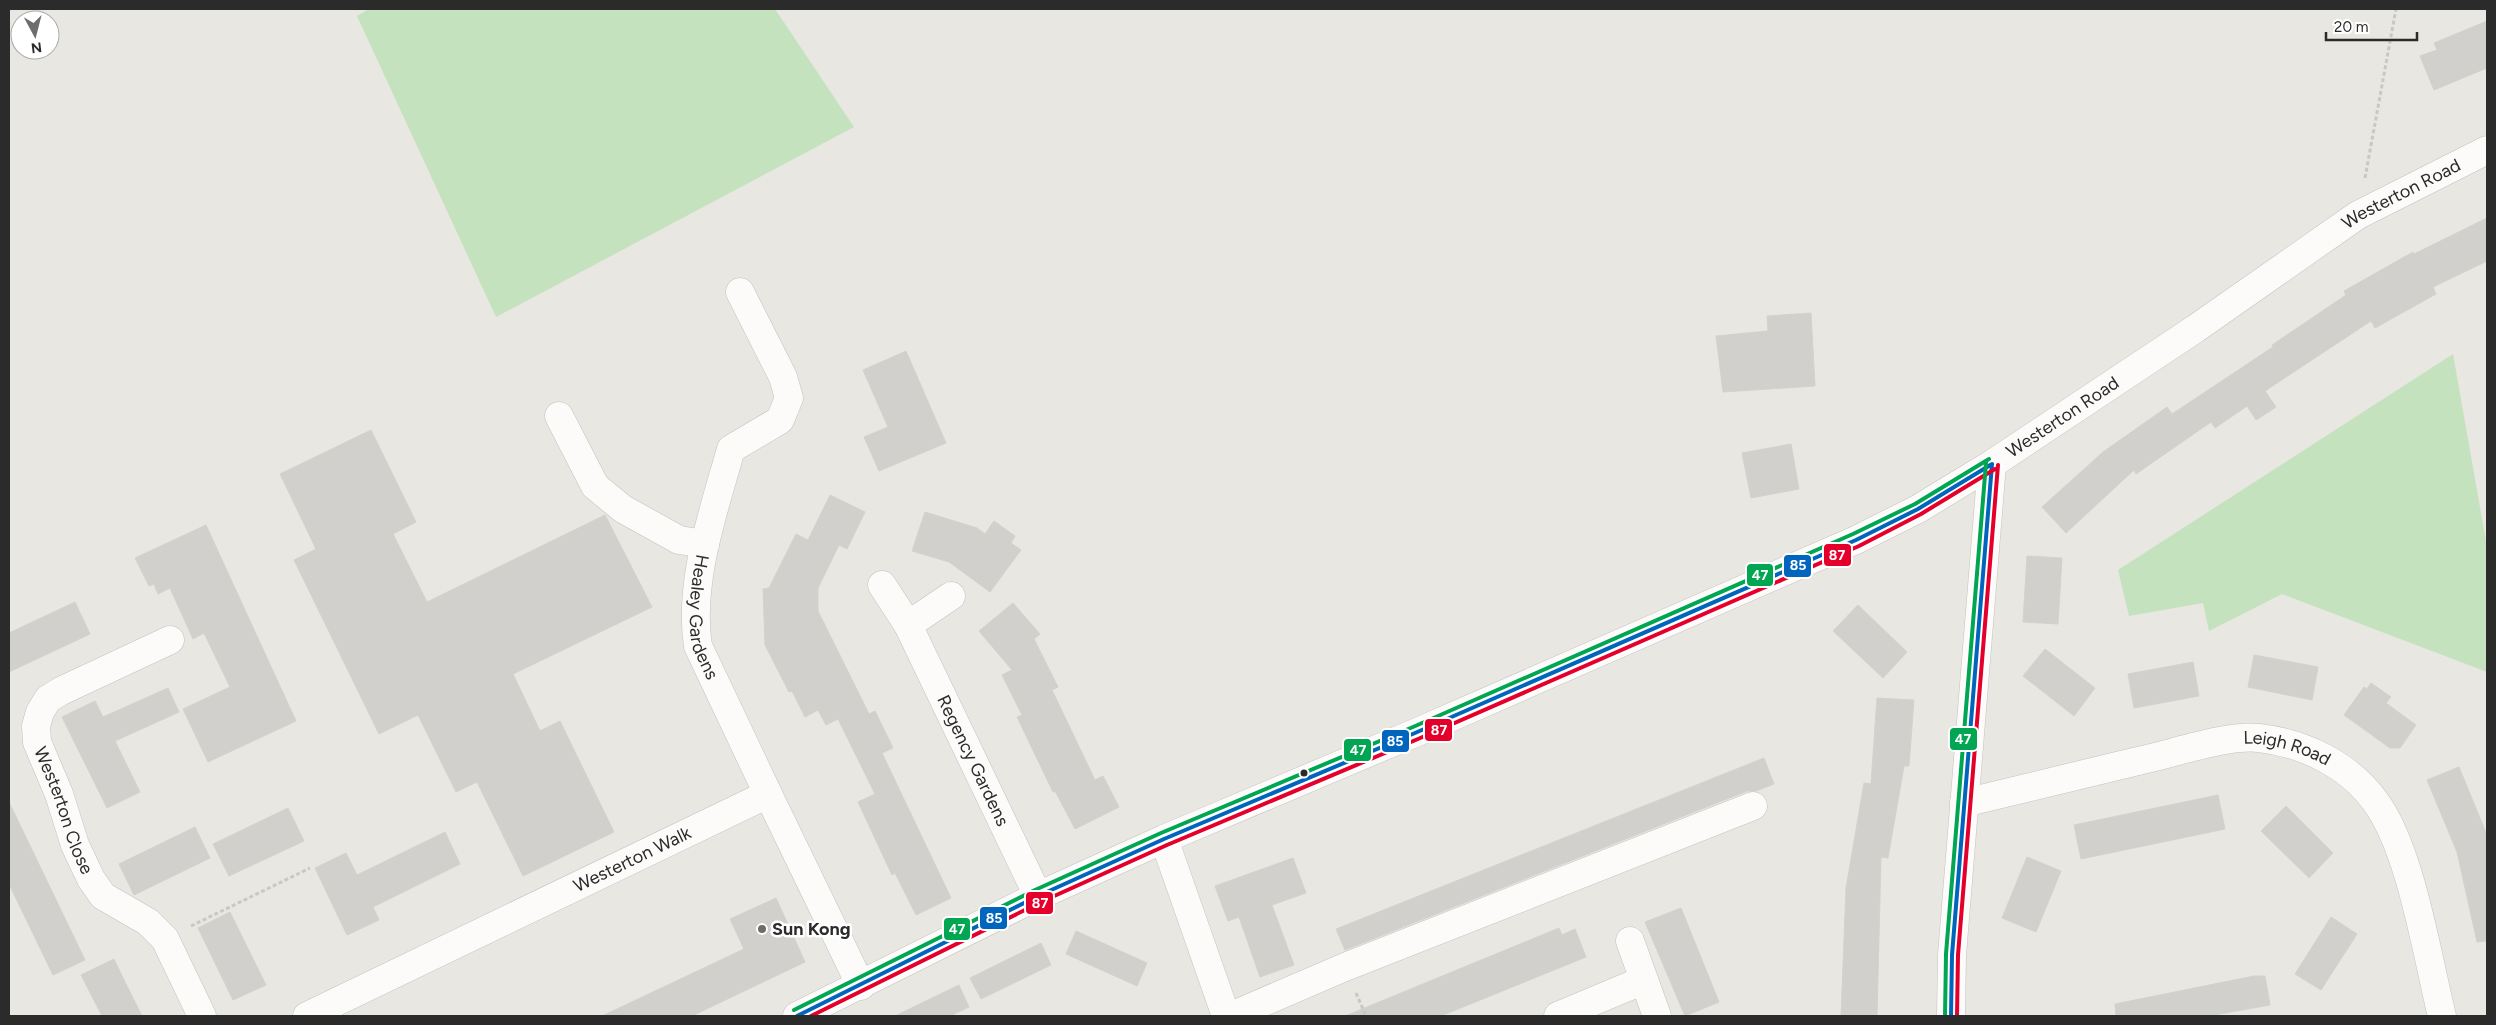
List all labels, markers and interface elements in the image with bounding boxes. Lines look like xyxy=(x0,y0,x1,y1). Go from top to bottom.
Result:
north arrow xyxy=(10,10,60,60)
scale bar xyxy=(2326,10,2417,42)
text: 20 m xyxy=(2334,18,2368,36)
text: N xyxy=(30,38,43,57)
street label: Westerton Road xyxy=(2337,154,2464,234)
street label: Westerton Road xyxy=(2002,372,2123,462)
line badge: 87 xyxy=(1823,543,1852,567)
text: 87 xyxy=(1829,547,1845,564)
street label: Healey Gardens xyxy=(685,553,723,683)
line badge: 85 xyxy=(1783,554,1812,578)
text: 85 xyxy=(1790,557,1806,574)
line badge: 47 xyxy=(1746,563,1774,587)
text: 47 xyxy=(1752,567,1769,584)
street label: Regency Gardens xyxy=(932,691,1014,830)
line badge: 87 xyxy=(1424,718,1453,742)
text: 87 xyxy=(1431,722,1447,739)
line badge: 47 xyxy=(1949,727,1978,751)
street label: Leigh Road xyxy=(2243,727,2334,770)
line badge: 85 xyxy=(1381,729,1410,753)
text: 47 xyxy=(1955,731,1972,748)
text: 85 xyxy=(1387,733,1403,750)
line badge: 47 xyxy=(1343,738,1372,762)
text: 47 xyxy=(1350,742,1367,759)
street label: Westerton Close xyxy=(29,743,98,878)
unlabelled marker xyxy=(1299,768,1309,778)
street label: Westerton Walk xyxy=(570,822,695,897)
line badge: 87 xyxy=(1025,891,1054,915)
text: 87 xyxy=(1032,895,1048,912)
line badge: 85 xyxy=(979,906,1008,930)
text: 85 xyxy=(986,910,1002,927)
line badge: 47 xyxy=(943,917,971,941)
place label: Sun Kong xyxy=(772,918,851,940)
text: 47 xyxy=(949,921,966,938)
marker: Sun Kong xyxy=(756,923,768,935)

